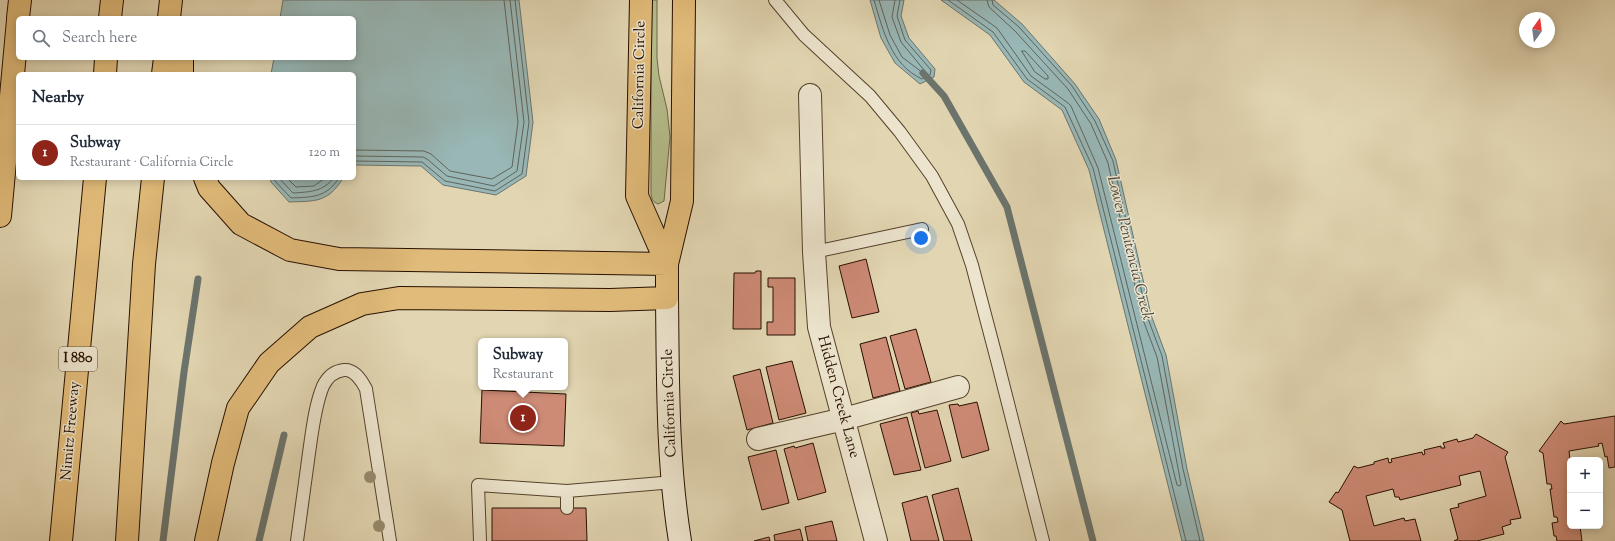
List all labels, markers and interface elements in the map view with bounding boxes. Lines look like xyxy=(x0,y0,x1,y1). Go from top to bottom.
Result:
north arrow xyxy=(1519,12,1555,48)
search box xyxy=(16,16,356,60)
street label: California Circle xyxy=(629,21,651,129)
icon: search xyxy=(30,27,52,49)
text: Search here xyxy=(62,28,137,49)
text: Nearby xyxy=(32,86,84,110)
text: Subway xyxy=(70,133,121,154)
text: 1 xyxy=(43,144,47,162)
text: 120 m xyxy=(309,144,340,162)
text: Restaurant · California Circle xyxy=(70,154,234,172)
water label: Lower Penitencia Creek xyxy=(1100,173,1158,323)
your location xyxy=(911,228,931,248)
street label: Hidden Creek Lane xyxy=(812,333,864,461)
popup xyxy=(478,338,568,390)
text: Subway xyxy=(493,345,543,366)
road number: I 880 xyxy=(59,347,97,371)
street label: California Circle xyxy=(658,348,682,458)
text: Restaurant xyxy=(493,366,553,384)
street label: Nimitz Freeway xyxy=(56,380,86,482)
pin: 1 xyxy=(510,403,536,433)
map controls xyxy=(1567,457,1603,529)
button: + xyxy=(1567,457,1603,493)
button: − xyxy=(1567,493,1603,529)

